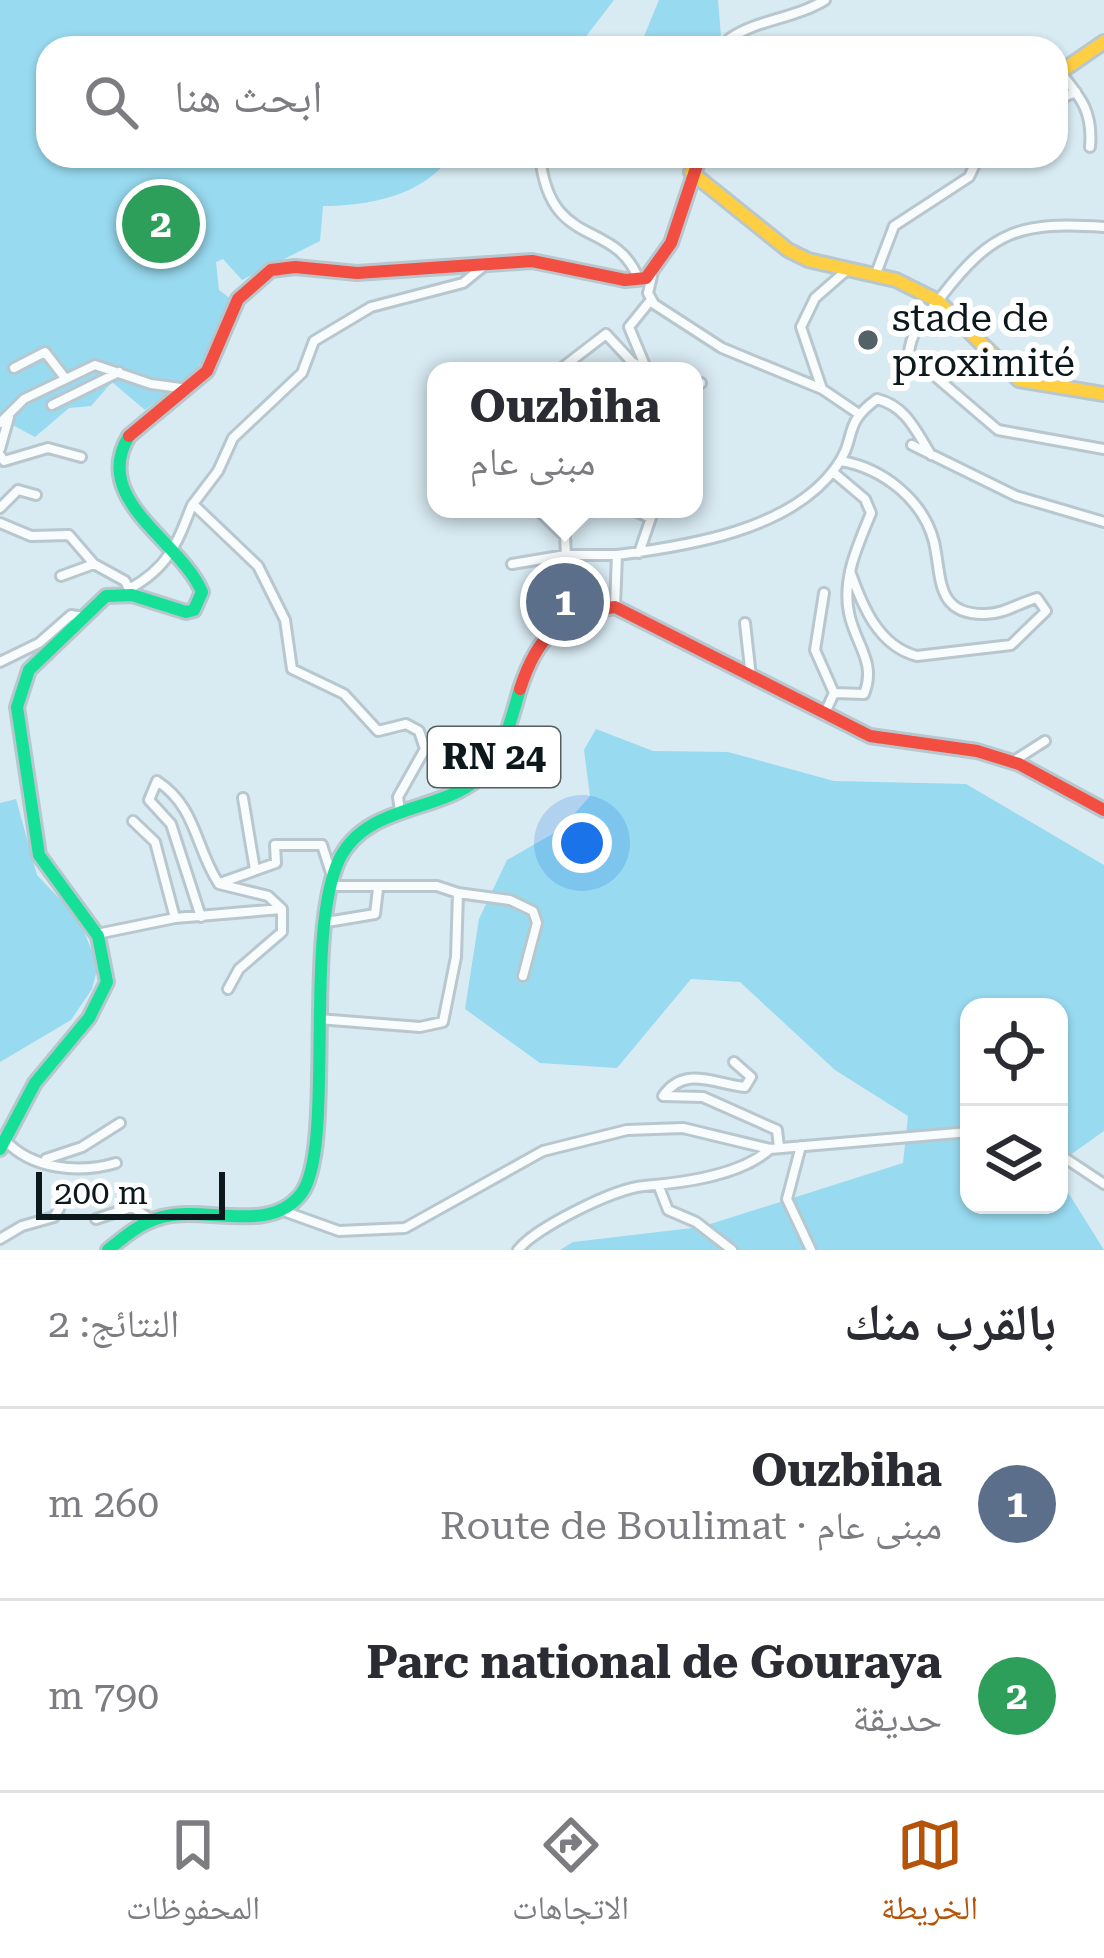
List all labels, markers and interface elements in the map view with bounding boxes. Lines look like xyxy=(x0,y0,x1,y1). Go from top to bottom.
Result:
search box xyxy=(36,36,1068,168)
icon: search xyxy=(78,69,144,135)
text: ابحث هنا xyxy=(174,70,323,123)
pin: 2 xyxy=(122,179,200,269)
place label: stade de proximité xyxy=(892,295,1075,386)
marker: stade de proximité xyxy=(855,327,881,353)
popup xyxy=(427,362,703,518)
text: Ouzbiha xyxy=(470,380,660,433)
text: مبنى عام xyxy=(470,439,595,485)
pin: 1 xyxy=(526,557,604,647)
road number: RN 24 xyxy=(428,727,560,787)
your location xyxy=(552,813,612,873)
map controls xyxy=(960,998,1068,1214)
button: locate xyxy=(960,998,1068,1106)
button: layers xyxy=(960,1106,1068,1214)
scale bar xyxy=(36,1166,225,1219)
text: 200 m xyxy=(54,1173,148,1212)
text: بالقرب منك xyxy=(844,1293,1056,1352)
text: النتائج: 2 xyxy=(48,1301,179,1347)
text: Ouzbiha xyxy=(751,1444,942,1497)
text: 260 m xyxy=(48,1481,159,1527)
text: 1 xyxy=(1006,1481,1028,1527)
text: مبنى عام · Route de Boulimat xyxy=(440,1503,942,1549)
text: Parc national de Gouraya xyxy=(367,1636,942,1689)
text: 790 m xyxy=(48,1673,159,1719)
text: 2 xyxy=(1006,1673,1028,1719)
text: حديقة xyxy=(853,1695,942,1741)
tab: المحفوظات xyxy=(126,1812,260,1940)
tab: الاتجاهات xyxy=(512,1812,629,1940)
tab: الخريطة xyxy=(881,1812,978,1940)

